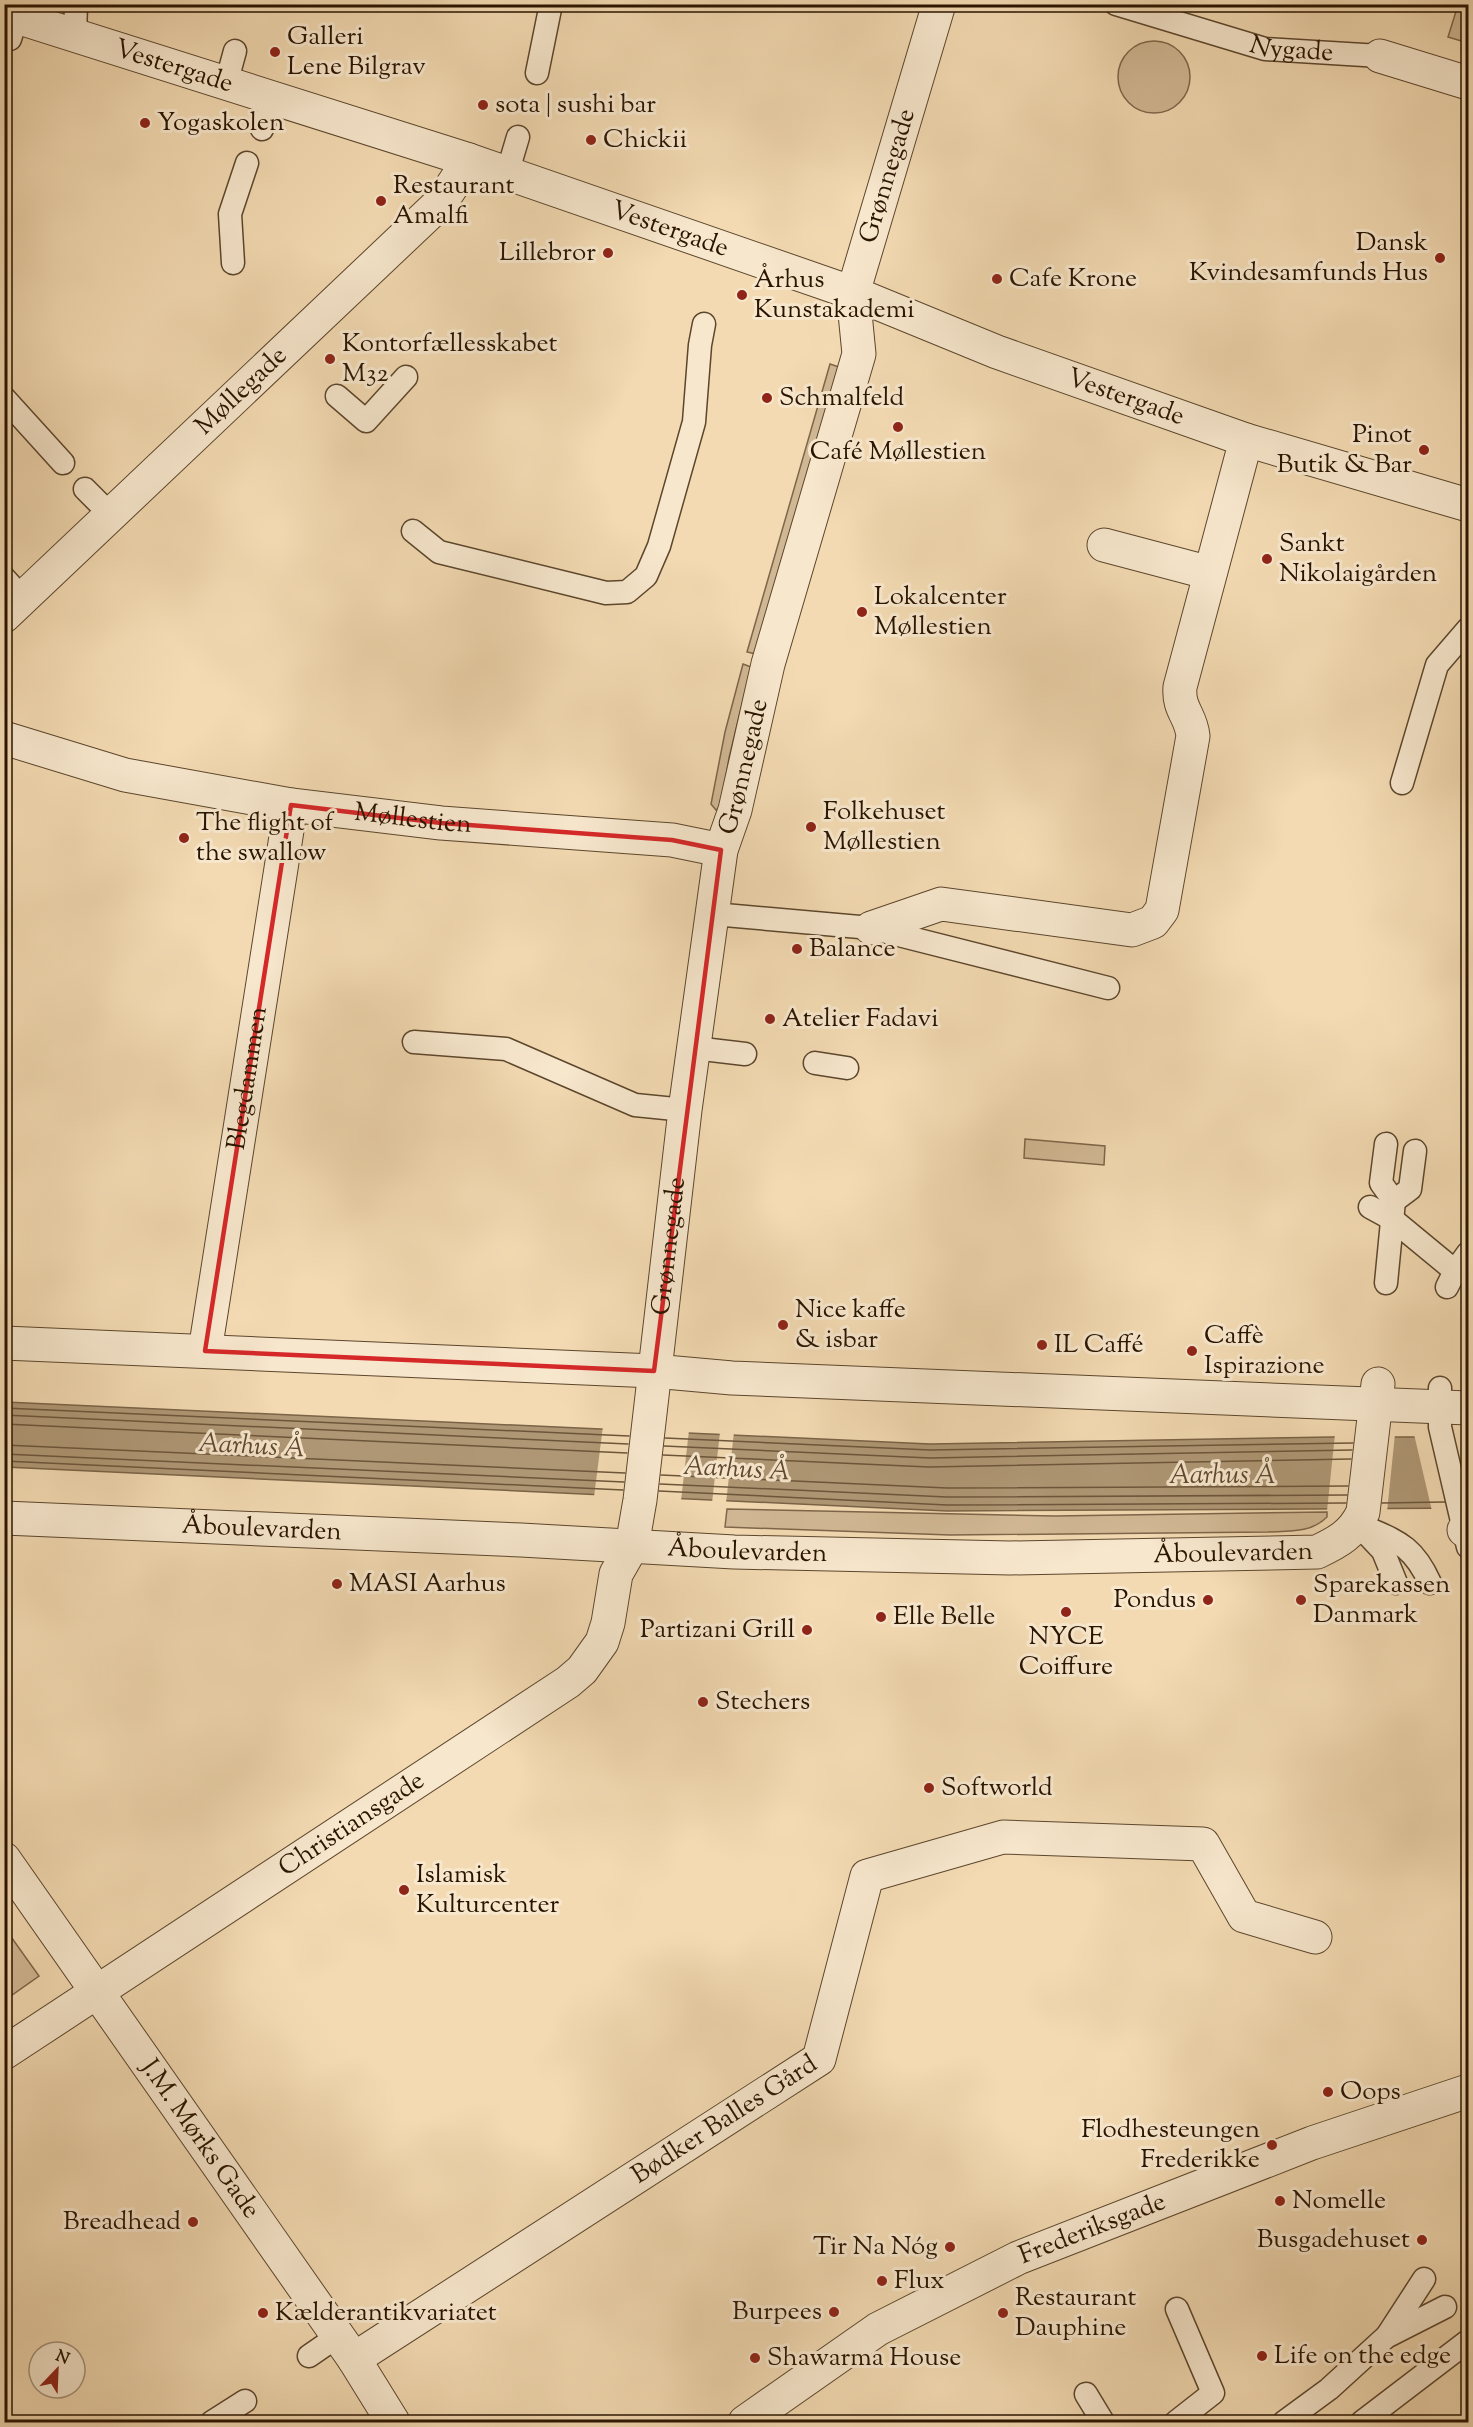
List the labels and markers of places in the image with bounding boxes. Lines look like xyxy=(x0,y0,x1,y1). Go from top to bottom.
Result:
place label: Galleri Lene Bilgrav xyxy=(287,19,426,86)
marker: Galleri Lene Bilgrav xyxy=(268,45,282,59)
place label: sota | sushi bar xyxy=(495,87,656,124)
marker: sota | sushi bar xyxy=(476,98,490,112)
place label: Yogaskolen xyxy=(157,105,284,142)
marker: Yogaskolen xyxy=(138,116,152,130)
place label: Chickii xyxy=(603,122,687,159)
marker: Chickii xyxy=(584,133,598,147)
place label: Restaurant Amalfi xyxy=(393,168,515,235)
marker: Restaurant Amalfi xyxy=(374,194,388,208)
place label: Dansk Kvindesamfunds Hus xyxy=(1189,225,1428,292)
place label: Lillebror xyxy=(499,235,596,272)
marker: Lillebror xyxy=(601,246,615,260)
marker: Dansk Kvindesamfunds Hus xyxy=(1433,251,1447,265)
place label: Cafe Krone xyxy=(1009,261,1137,298)
place label: Århus Kunstakademi xyxy=(754,262,915,329)
marker: Cafe Krone xyxy=(990,272,1004,286)
marker: Århus Kunstakademi xyxy=(735,288,749,302)
place label: Kontorfællesskabet M32 xyxy=(342,326,557,393)
marker: Kontorfællesskabet M32 xyxy=(323,352,337,366)
place label: Schmalfeld xyxy=(779,380,905,417)
marker: Schmalfeld xyxy=(760,391,774,405)
place label: Pinot Butik & Bar xyxy=(1277,417,1412,484)
marker: Café Møllestien xyxy=(891,420,905,434)
place label: Café Møllestien xyxy=(810,434,986,471)
marker: Pinot Butik & Bar xyxy=(1417,443,1431,457)
place label: Sankt Nikolaigården xyxy=(1279,526,1437,593)
marker: Sankt Nikolaigården xyxy=(1260,552,1274,566)
place label: Lokalcenter Møllestien xyxy=(874,579,1007,646)
marker: Lokalcenter Møllestien xyxy=(855,605,869,619)
place label: Folkehuset Møllestien xyxy=(823,794,945,861)
place label: The flight of the swallow xyxy=(196,805,335,872)
marker: Folkehuset Møllestien xyxy=(804,820,818,834)
marker: The flight of the swallow xyxy=(177,831,191,845)
place label: Balance xyxy=(809,931,896,968)
marker: Balance xyxy=(790,942,804,956)
place label: Atelier Fadavi xyxy=(782,1001,939,1038)
marker: Atelier Fadavi xyxy=(763,1012,777,1026)
place label: Nice kaffe & isbar xyxy=(795,1292,906,1359)
marker: Nice kaffe & isbar xyxy=(776,1318,790,1332)
place label: Caffè Ispirazione xyxy=(1204,1318,1325,1385)
place label: IL Caffé xyxy=(1054,1327,1144,1364)
marker: IL Caffé xyxy=(1035,1338,1049,1352)
marker: Caffè Ispirazione xyxy=(1185,1344,1199,1358)
place label: MASI Aarhus xyxy=(349,1566,506,1603)
place label: Sparekassen Danmark xyxy=(1313,1567,1450,1634)
marker: MASI Aarhus xyxy=(330,1577,344,1591)
place label: Pondus xyxy=(1114,1582,1196,1619)
marker: Pondus xyxy=(1201,1593,1215,1607)
marker: Sparekassen Danmark xyxy=(1294,1593,1308,1607)
place label: Elle Belle xyxy=(893,1599,995,1636)
marker: NYCE Coiffure xyxy=(1059,1605,1073,1619)
marker: Elle Belle xyxy=(874,1610,888,1624)
place label: Partizani Grill xyxy=(640,1612,795,1649)
place label: NYCE Coiffure xyxy=(1019,1619,1113,1686)
marker: Partizani Grill xyxy=(800,1623,814,1637)
place label: Stechers xyxy=(715,1684,810,1721)
marker: Stechers xyxy=(696,1695,710,1709)
place label: Softworld xyxy=(941,1770,1053,1807)
marker: Softworld xyxy=(922,1781,936,1795)
place label: Islamisk Kulturcenter xyxy=(416,1857,560,1924)
marker: Islamisk Kulturcenter xyxy=(397,1883,411,1897)
place label: Oops xyxy=(1340,2074,1401,2111)
marker: Oops xyxy=(1321,2085,1335,2099)
place label: Flodhesteungen Frederikke xyxy=(1081,2112,1260,2179)
marker: Flodhesteungen Frederikke xyxy=(1265,2138,1279,2152)
place label: Nomelle xyxy=(1292,2183,1386,2220)
marker: Nomelle xyxy=(1273,2194,1287,2208)
place label: Breadhead xyxy=(63,2204,181,2241)
marker: Breadhead xyxy=(186,2215,200,2229)
place label: Busgadehuset xyxy=(1257,2222,1410,2259)
place label: Tir Na Nóg xyxy=(813,2229,938,2266)
marker: Busgadehuset xyxy=(1415,2233,1429,2247)
marker: Tir Na Nóg xyxy=(943,2240,957,2254)
place label: Flux xyxy=(894,2263,945,2300)
marker: Flux xyxy=(875,2274,889,2288)
place label: Restaurant Dauphine xyxy=(1015,2280,1137,2347)
place label: Burpees xyxy=(732,2294,822,2331)
place label: Kælderantikvariatet xyxy=(275,2295,497,2332)
marker: Burpees xyxy=(827,2305,841,2319)
marker: Kælderantikvariatet xyxy=(256,2306,270,2320)
marker: Restaurant Dauphine xyxy=(996,2306,1010,2320)
place label: Life on the edge xyxy=(1274,2338,1451,2375)
place label: Shawarma House xyxy=(767,2340,961,2377)
marker: Life on the edge xyxy=(1255,2349,1269,2363)
marker: Shawarma House xyxy=(748,2351,762,2365)

